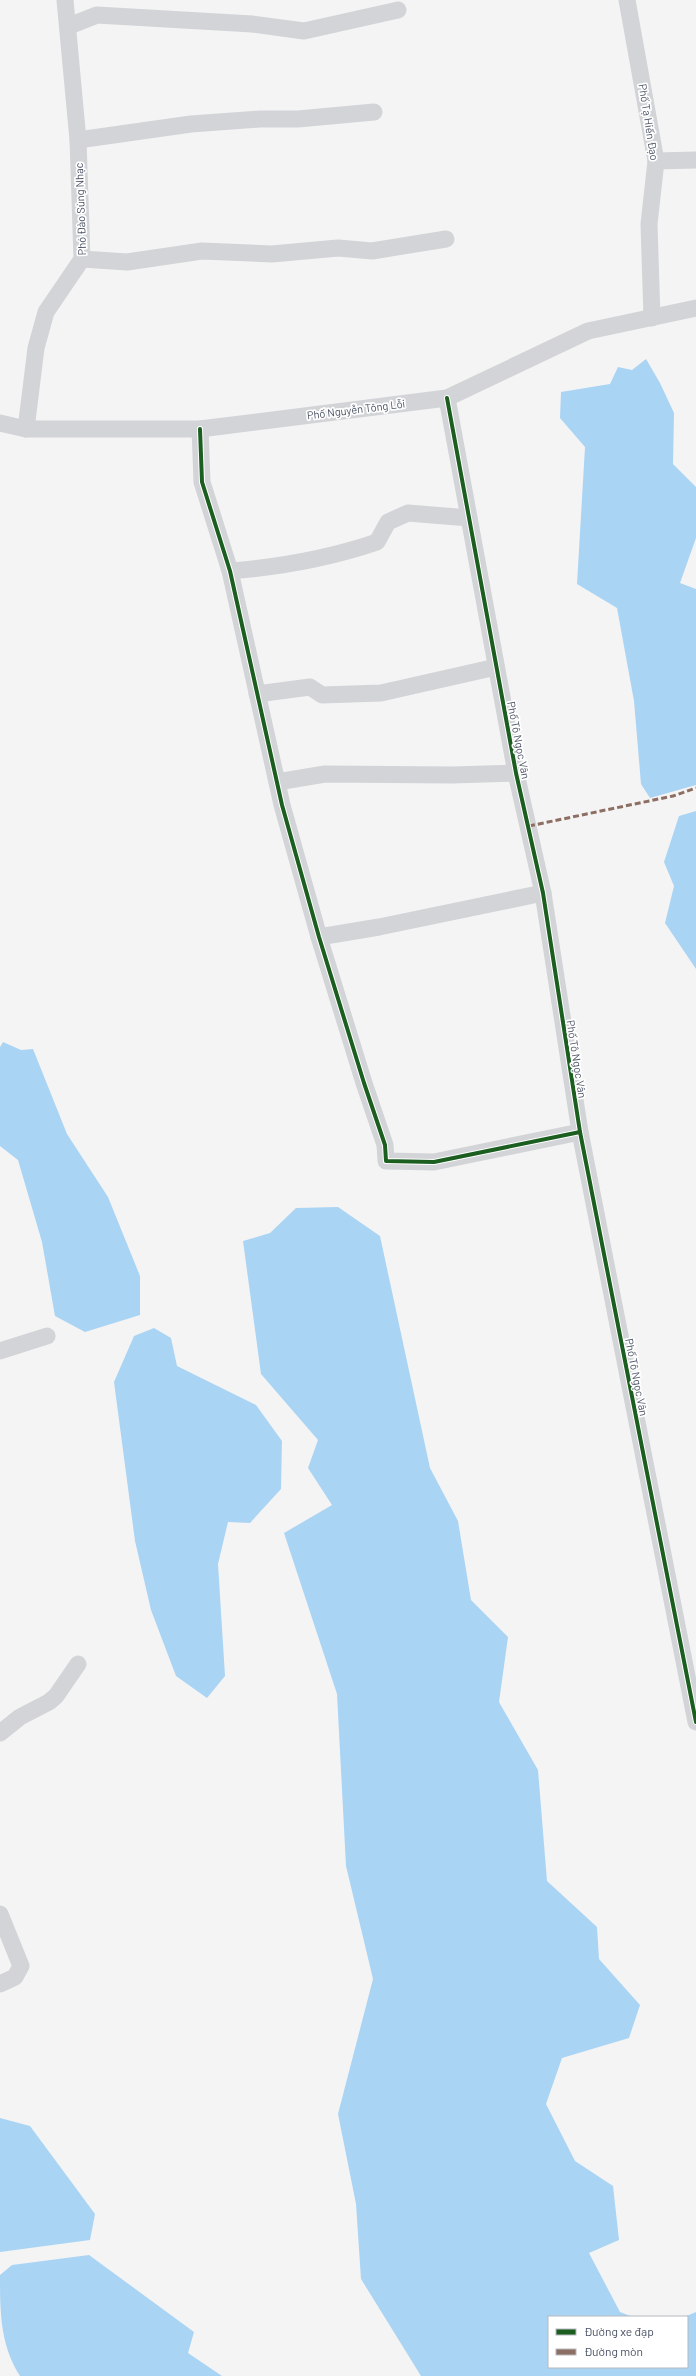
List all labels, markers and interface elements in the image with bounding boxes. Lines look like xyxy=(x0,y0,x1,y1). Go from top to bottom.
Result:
street label: Phố Tạ Hiến Đạo xyxy=(637,83,661,161)
street label: Phó Đào Sùng Nhạc xyxy=(72,162,88,256)
street label: Phố Nguyễn Tông Lỗi xyxy=(306,396,406,421)
street label: Phố Tô Ngọc Vân xyxy=(505,700,533,780)
street label: Phố Tô Ngọc Vân xyxy=(564,1019,590,1099)
street label: Phố Tô Ngọc Vân xyxy=(623,1337,651,1417)
legend xyxy=(548,2316,688,2368)
text: Đường xe đạp xyxy=(584,2324,654,2338)
text: Đường mòn xyxy=(584,2344,643,2358)

